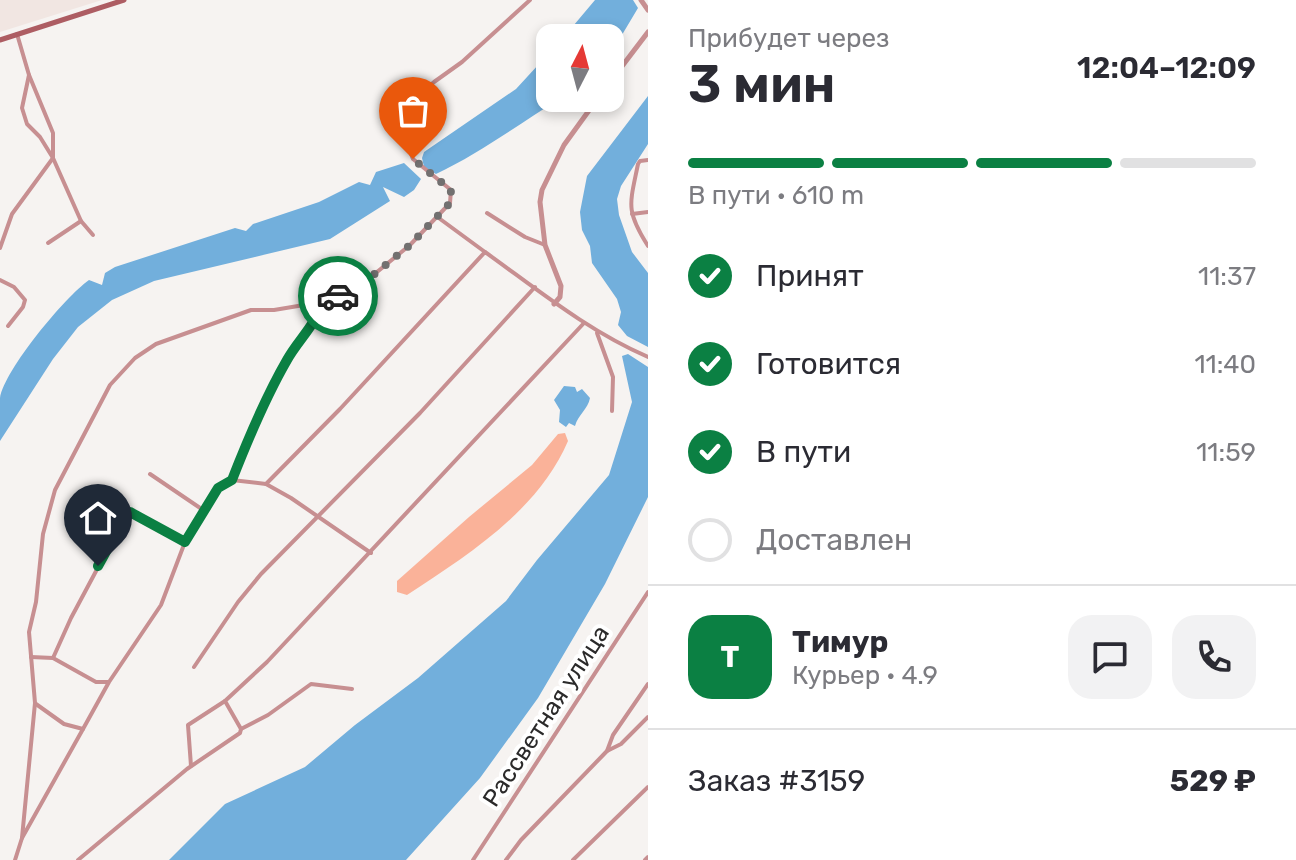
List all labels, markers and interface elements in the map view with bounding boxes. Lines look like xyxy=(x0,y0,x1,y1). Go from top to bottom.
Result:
text: Прибудет через xyxy=(688,23,889,54)
north arrow xyxy=(536,24,624,112)
map controls xyxy=(536,24,624,112)
text: 12:04–12:09 xyxy=(1077,50,1256,86)
text: 3 мин xyxy=(688,53,836,115)
pin xyxy=(379,77,447,159)
icon: bag xyxy=(391,89,435,133)
text: В пути · 610 m xyxy=(688,180,864,211)
icon: check xyxy=(688,254,732,298)
courier xyxy=(298,256,378,336)
text: Принят xyxy=(756,258,864,294)
text: 11:37 xyxy=(1198,261,1256,292)
icon: car xyxy=(316,274,360,318)
icon: check xyxy=(688,342,732,386)
text: Готовится xyxy=(756,346,901,382)
text: 11:40 xyxy=(1194,349,1256,380)
icon: check xyxy=(688,430,732,474)
text: В пути xyxy=(756,434,851,470)
text: 11:59 xyxy=(1196,437,1256,468)
pin xyxy=(64,484,132,566)
icon: home xyxy=(76,496,120,540)
text: Доставлен xyxy=(756,522,912,558)
button: chat xyxy=(1068,615,1152,699)
button: phone xyxy=(1172,615,1256,699)
street label: Рассветная улица xyxy=(477,620,615,812)
text: Тимур xyxy=(792,624,888,660)
text: Т xyxy=(721,639,739,675)
text: Курьер · 4.9 xyxy=(792,660,938,691)
text: Заказ #3159 xyxy=(688,763,865,799)
text: 529 ₽ xyxy=(1170,763,1256,799)

